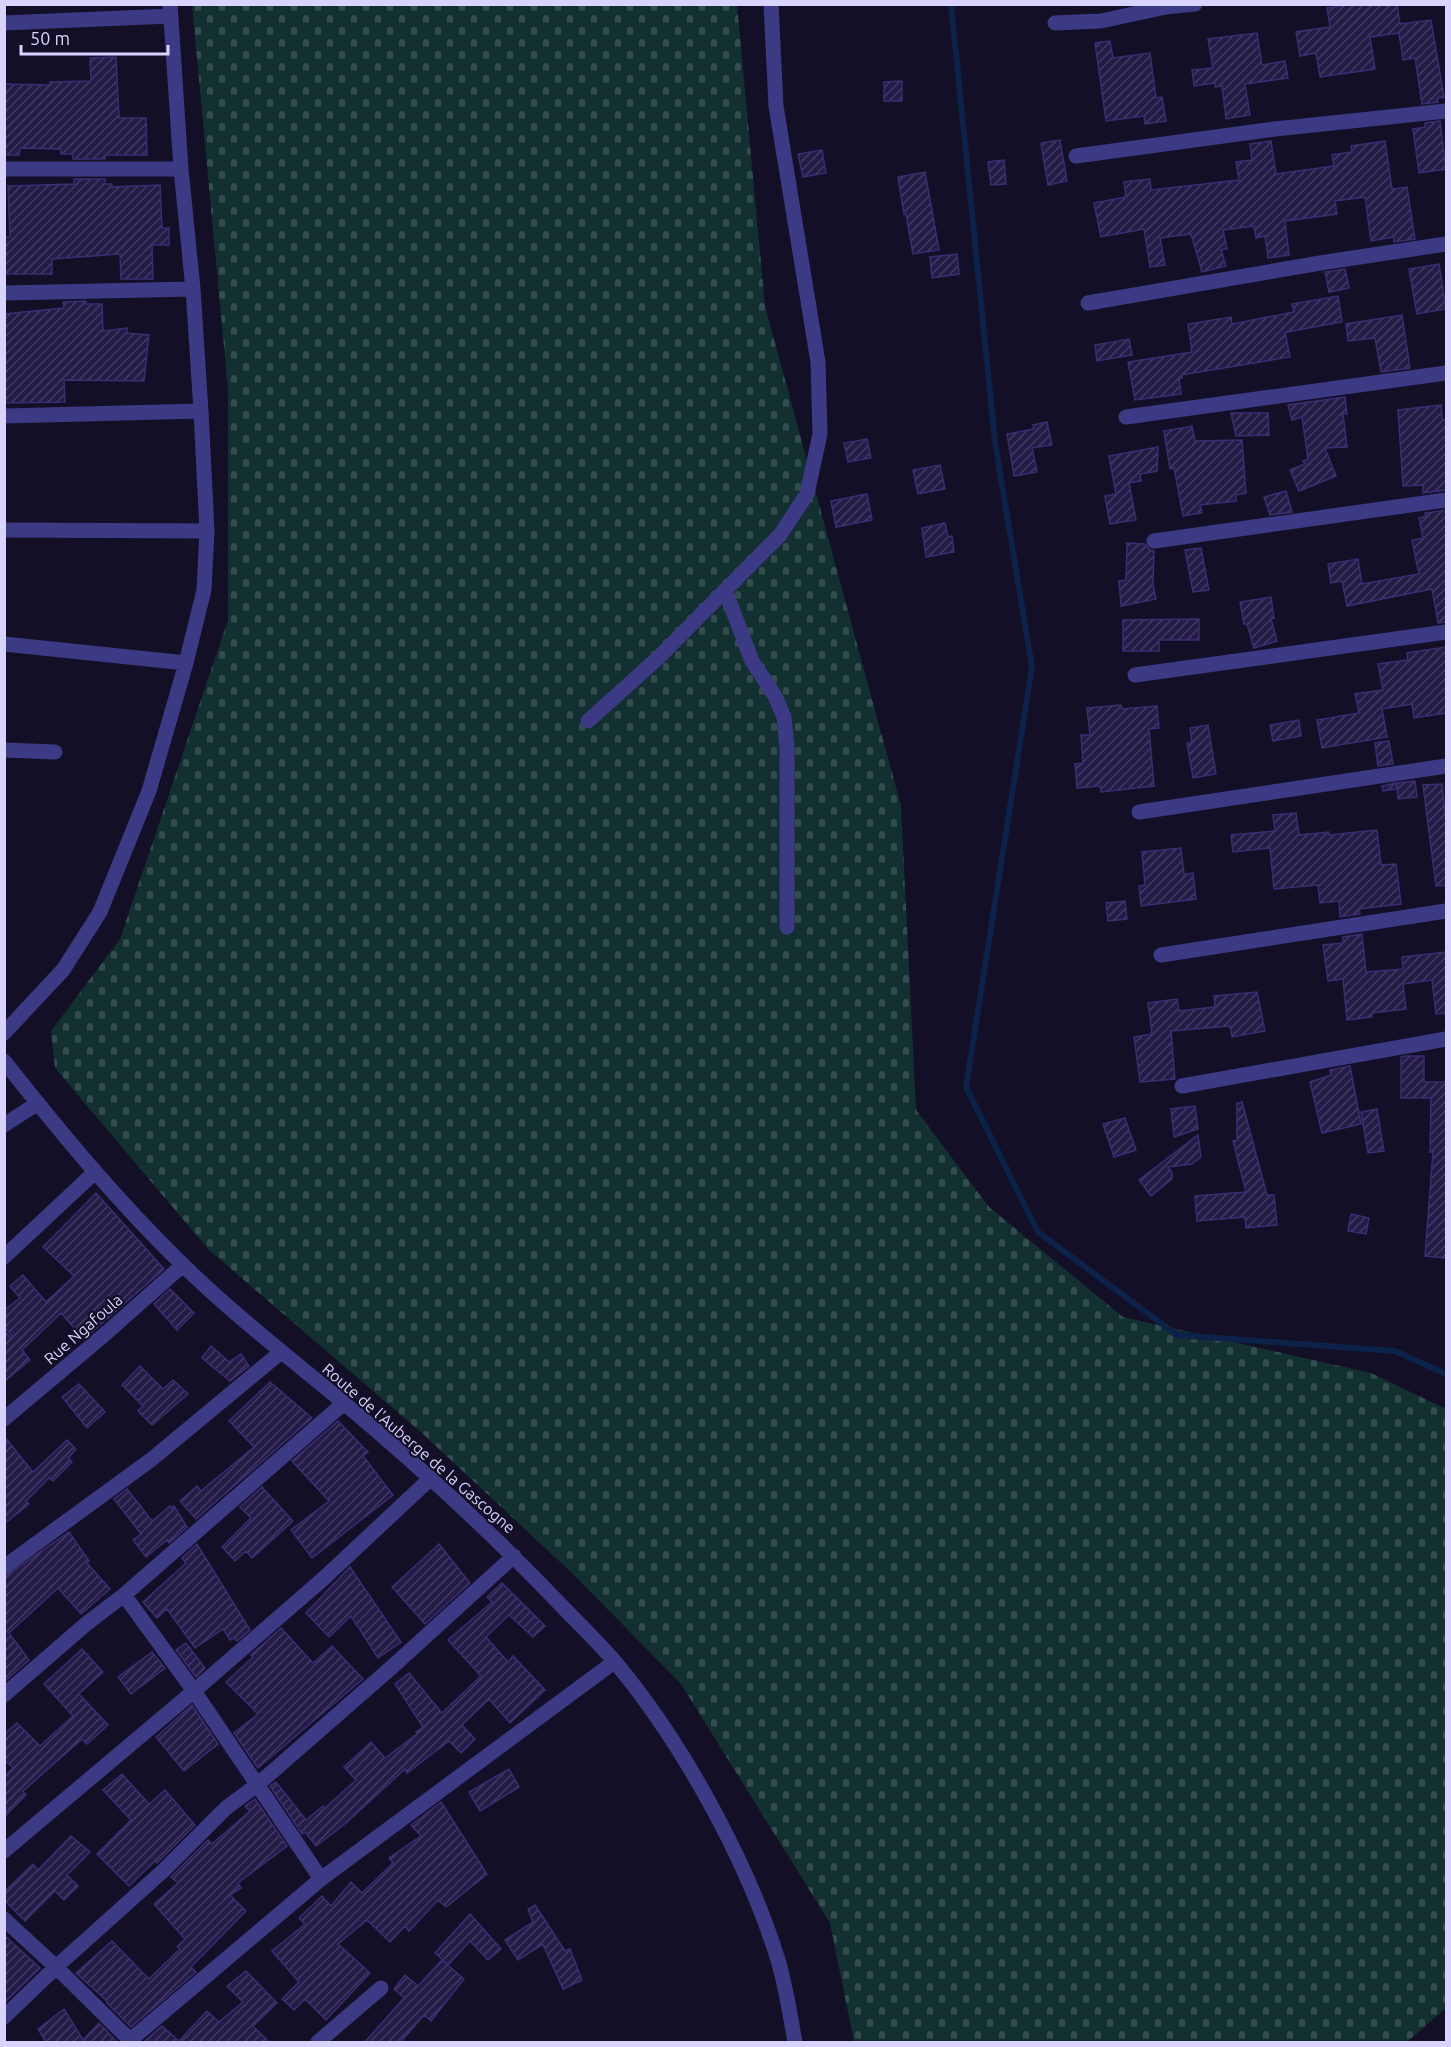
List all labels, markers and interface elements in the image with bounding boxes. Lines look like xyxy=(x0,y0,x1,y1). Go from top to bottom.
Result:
scale bar xyxy=(21,18,168,56)
text: 50 m xyxy=(30,28,70,48)
street label: Rue Ngafoula xyxy=(40,1290,126,1368)
street label: Route de l'Auberge de la Gascogne xyxy=(319,1359,519,1537)

